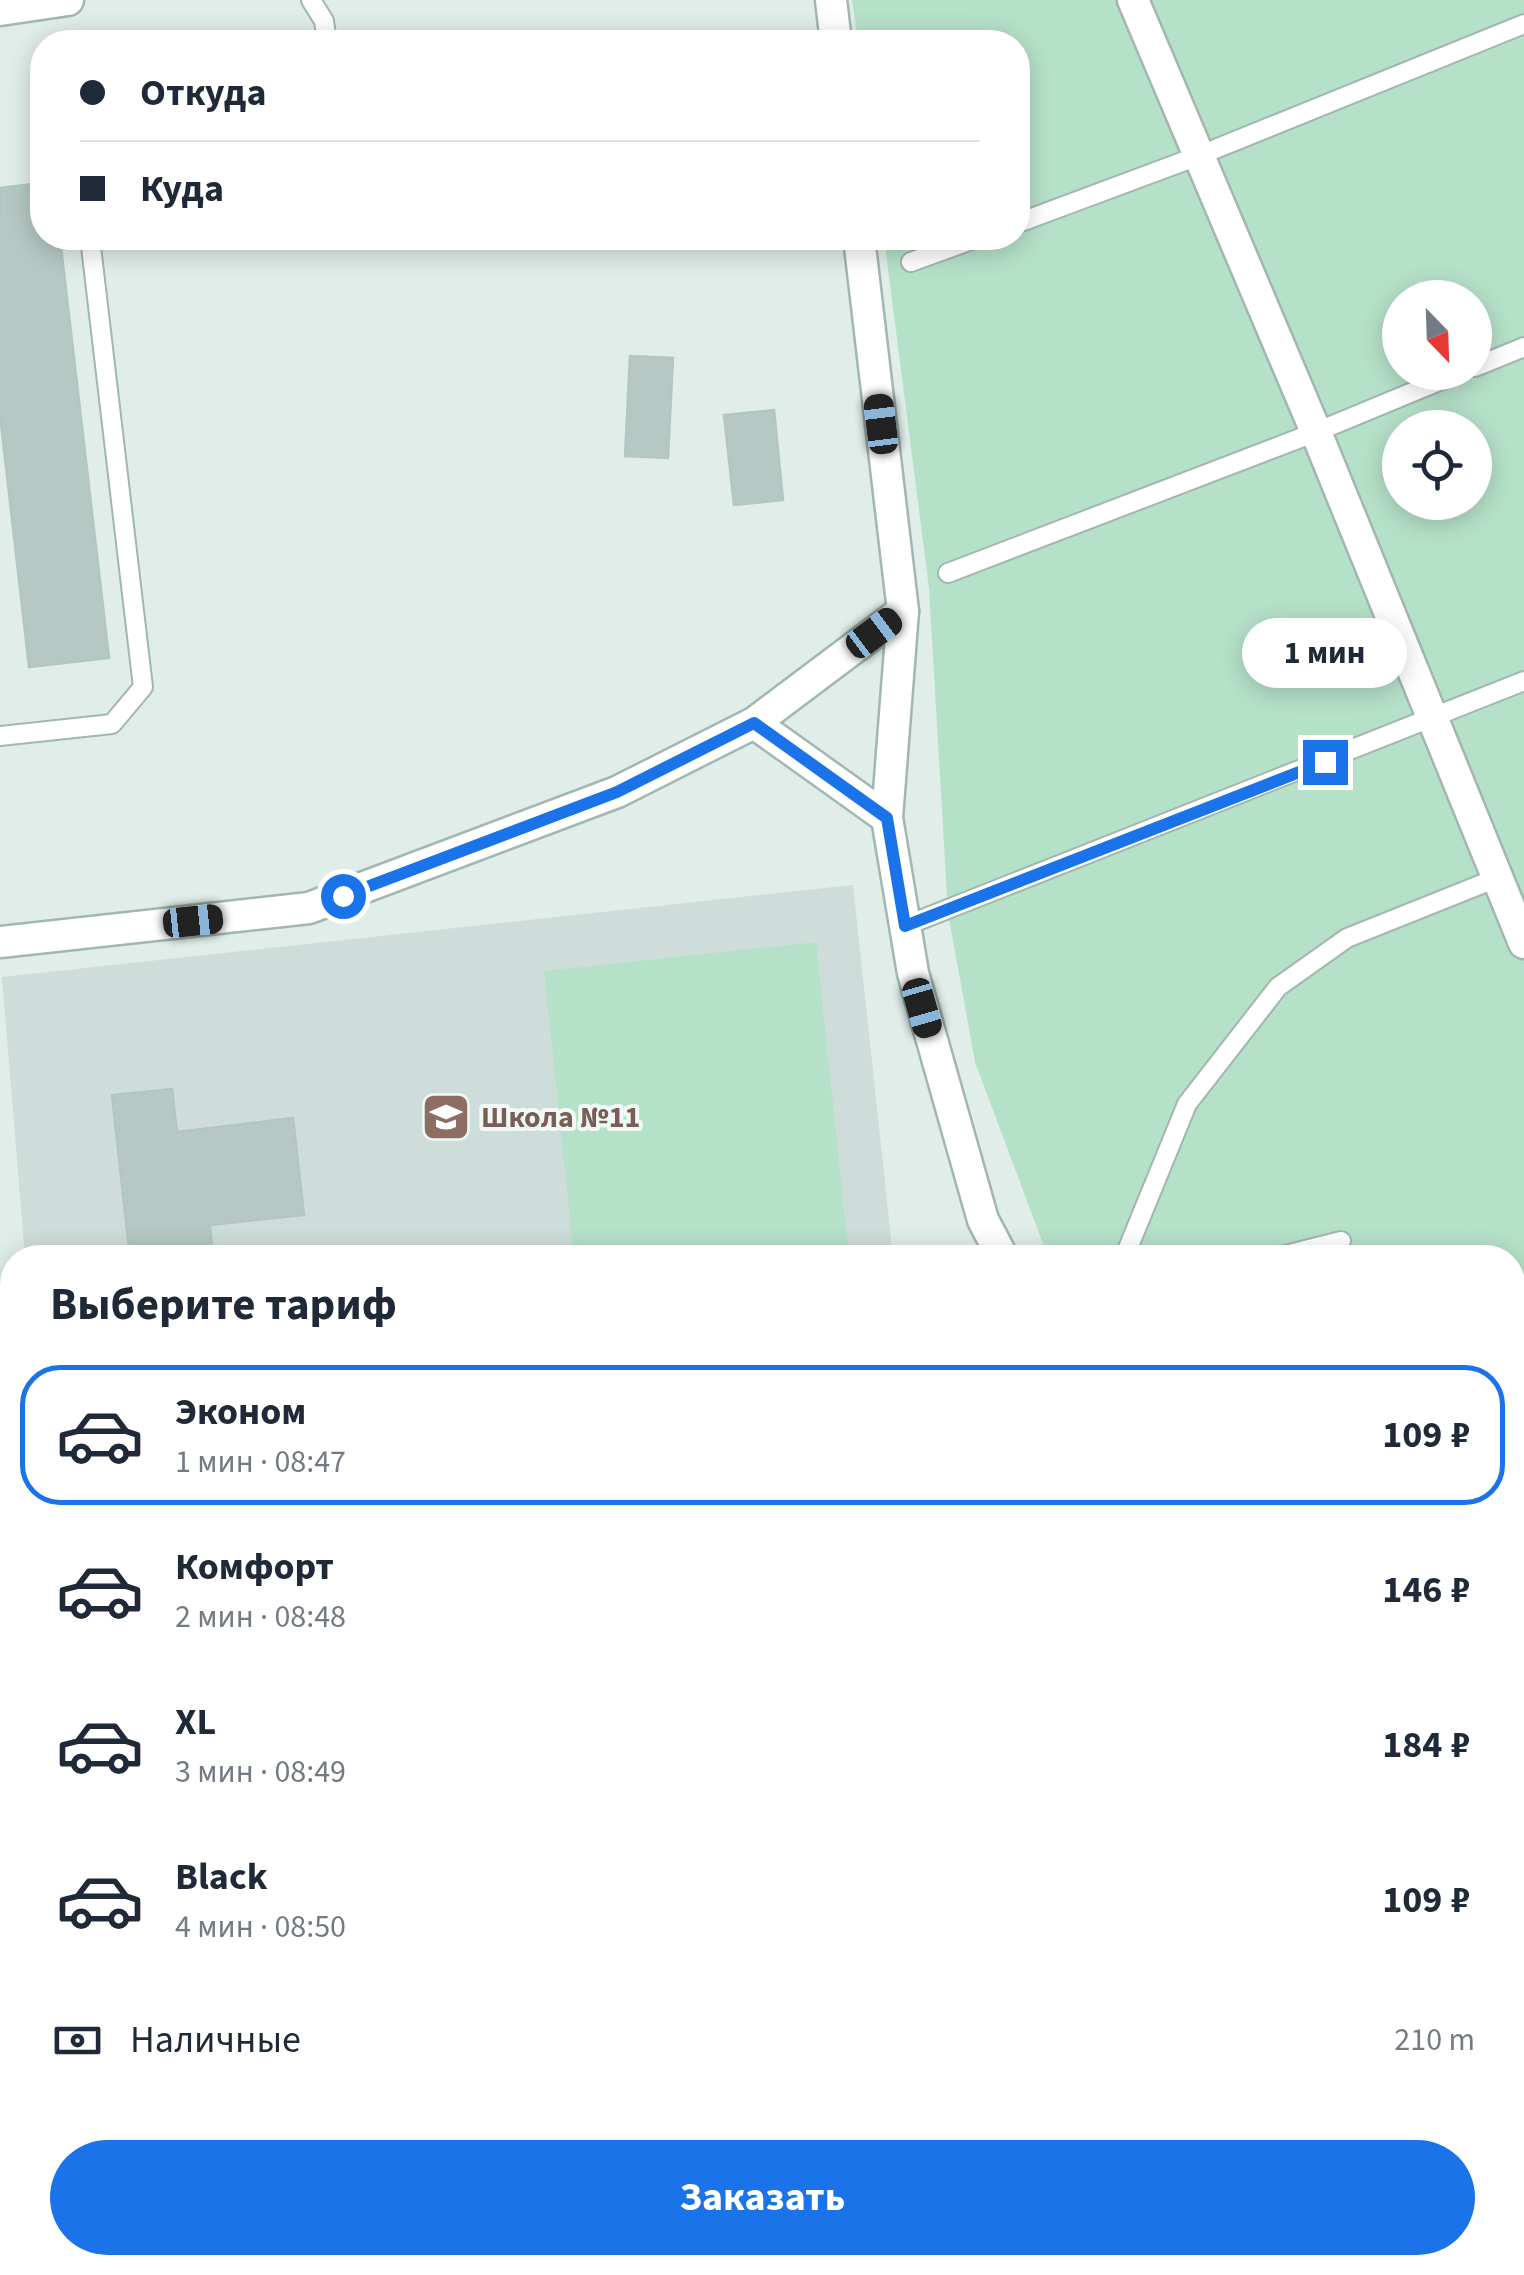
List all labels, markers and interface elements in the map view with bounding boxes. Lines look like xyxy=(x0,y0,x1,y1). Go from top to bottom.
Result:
text: Откуда xyxy=(140,66,267,120)
text: Куда xyxy=(140,162,224,216)
north arrow xyxy=(1382,280,1492,390)
map controls xyxy=(1382,280,1492,520)
car xyxy=(862,392,900,456)
button: locate xyxy=(1382,410,1492,520)
car xyxy=(841,603,907,663)
callout: 1 мин xyxy=(1242,617,1408,687)
text: 1 мин xyxy=(1284,630,1365,676)
route end xyxy=(1303,740,1348,785)
route start xyxy=(321,874,366,919)
car xyxy=(162,903,224,939)
car xyxy=(899,975,945,1041)
school or university icon: Школа №11 xyxy=(420,1091,472,1143)
place label: Школа №11 xyxy=(481,1096,640,1139)
text: Выберите тариф xyxy=(50,1273,397,1337)
text: Эконом xyxy=(175,1385,306,1439)
icon: car xyxy=(55,1390,145,1480)
text: 109 ₽ xyxy=(1382,1408,1470,1462)
text: 1 мин · 08:47 xyxy=(175,1439,346,1485)
text: Комфорт xyxy=(175,1540,334,1594)
icon: car xyxy=(55,1545,145,1635)
text: 146 ₽ xyxy=(1382,1563,1470,1617)
text: 2 мин · 08:48 xyxy=(175,1594,346,1640)
text: XL xyxy=(175,1695,216,1749)
icon: car xyxy=(55,1700,145,1790)
text: 184 ₽ xyxy=(1382,1718,1470,1772)
text: 3 мин · 08:49 xyxy=(175,1749,346,1795)
text: Black xyxy=(175,1850,268,1904)
icon: car xyxy=(55,1855,145,1945)
text: 109 ₽ xyxy=(1382,1873,1470,1927)
text: 4 мин · 08:50 xyxy=(175,1904,346,1950)
icon: cash xyxy=(50,2013,105,2068)
text: Наличные xyxy=(130,2013,301,2067)
text: 210 m xyxy=(1394,2017,1475,2063)
button: Заказать xyxy=(50,2140,1475,2255)

